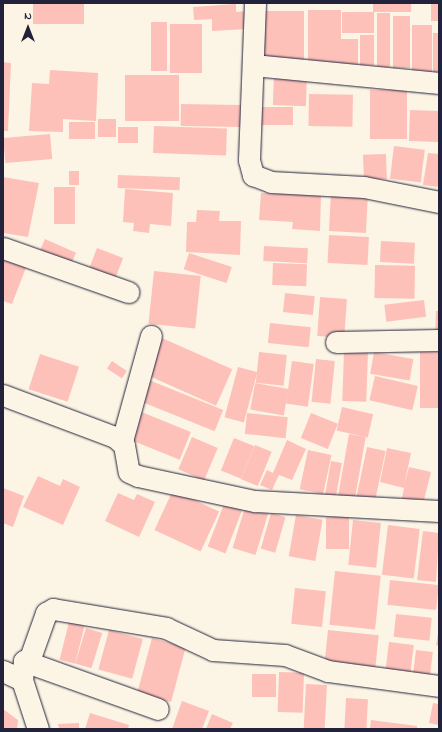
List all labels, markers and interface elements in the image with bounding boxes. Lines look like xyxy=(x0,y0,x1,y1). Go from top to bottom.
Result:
north arrow xyxy=(8,8,48,48)
text: N xyxy=(24,8,32,24)

